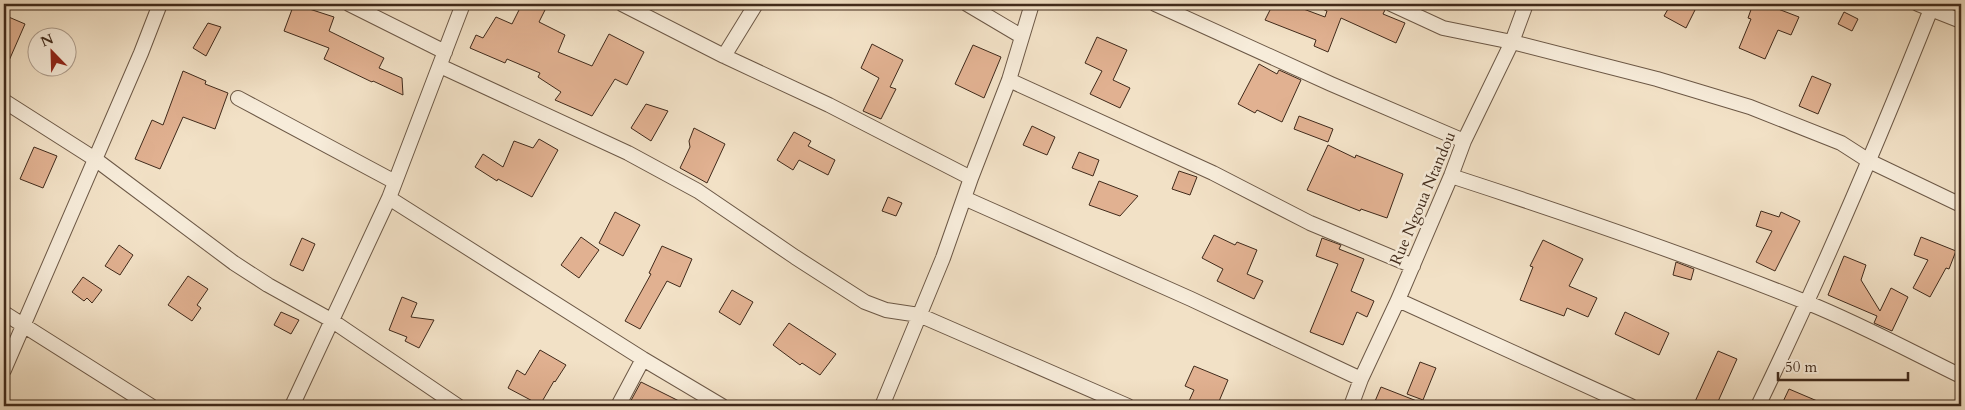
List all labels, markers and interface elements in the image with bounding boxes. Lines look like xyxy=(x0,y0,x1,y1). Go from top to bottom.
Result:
north arrow xyxy=(28,28,78,78)
text: N xyxy=(38,29,56,52)
street label: Rue Ngoua Ntandou xyxy=(1385,128,1461,269)
scale bar xyxy=(1778,350,1908,382)
text: 50 m xyxy=(1785,357,1817,377)

